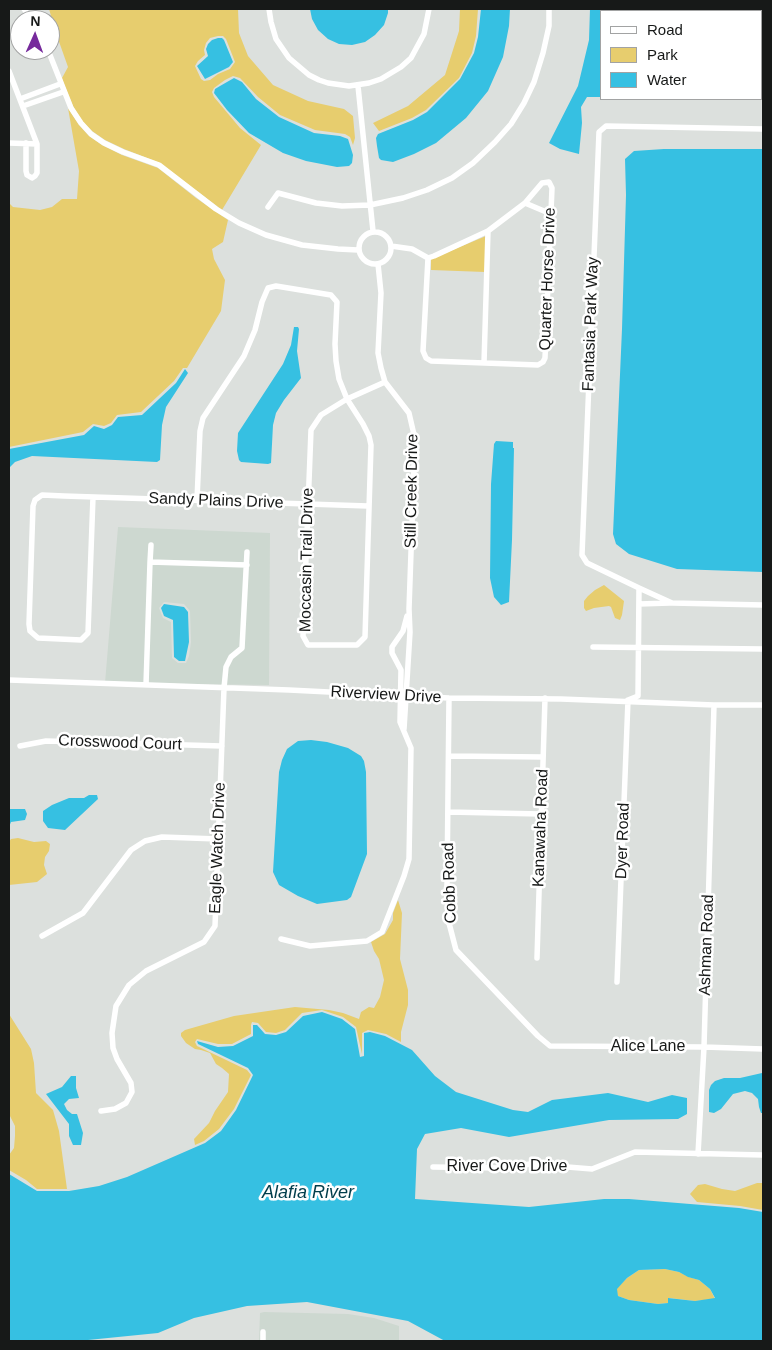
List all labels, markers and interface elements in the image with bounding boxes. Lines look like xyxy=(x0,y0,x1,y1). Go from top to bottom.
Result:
north arrow xyxy=(10,10,60,60)
legend xyxy=(600,10,762,100)
text: N xyxy=(30,13,41,29)
text: Road xyxy=(647,21,683,38)
text: Park xyxy=(647,46,678,63)
text: Water xyxy=(647,71,686,88)
street label: Quarter Horse Drive xyxy=(536,207,560,351)
street label: Fantasia Park Way xyxy=(579,256,603,392)
street label: Still Creek Drive xyxy=(401,433,423,549)
street label: Moccasin Trail Drive xyxy=(296,488,318,632)
street label: Sandy Plains Drive xyxy=(148,489,284,513)
street label: Riverview Drive xyxy=(330,683,442,707)
street label: Crosswood Court xyxy=(58,731,182,755)
street label: Kanawaha Road xyxy=(529,769,553,887)
street label: Eagle Watch Drive xyxy=(206,782,230,914)
street label: Dyer Road xyxy=(612,802,634,880)
street label: Cobb Road xyxy=(439,842,461,924)
street label: Ashman Road xyxy=(696,894,718,996)
street label: Alice Lane xyxy=(611,1037,685,1057)
street label: River Cove Drive xyxy=(447,1157,567,1177)
water label: Alafia River xyxy=(262,1182,354,1204)

